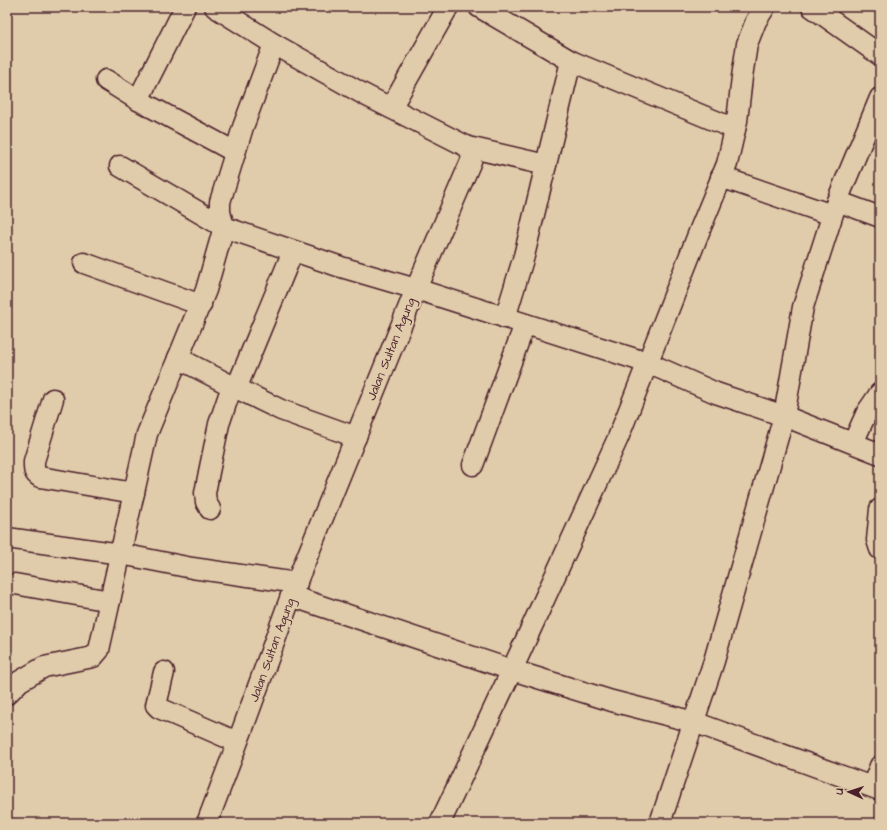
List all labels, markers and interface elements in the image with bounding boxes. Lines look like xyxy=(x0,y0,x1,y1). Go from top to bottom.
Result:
street label: Jalan Sultan Agung xyxy=(362,295,421,403)
street label: Jalan Sultan Agung xyxy=(245,595,300,705)
north arrow xyxy=(829,772,869,812)
text: U xyxy=(832,788,847,796)

